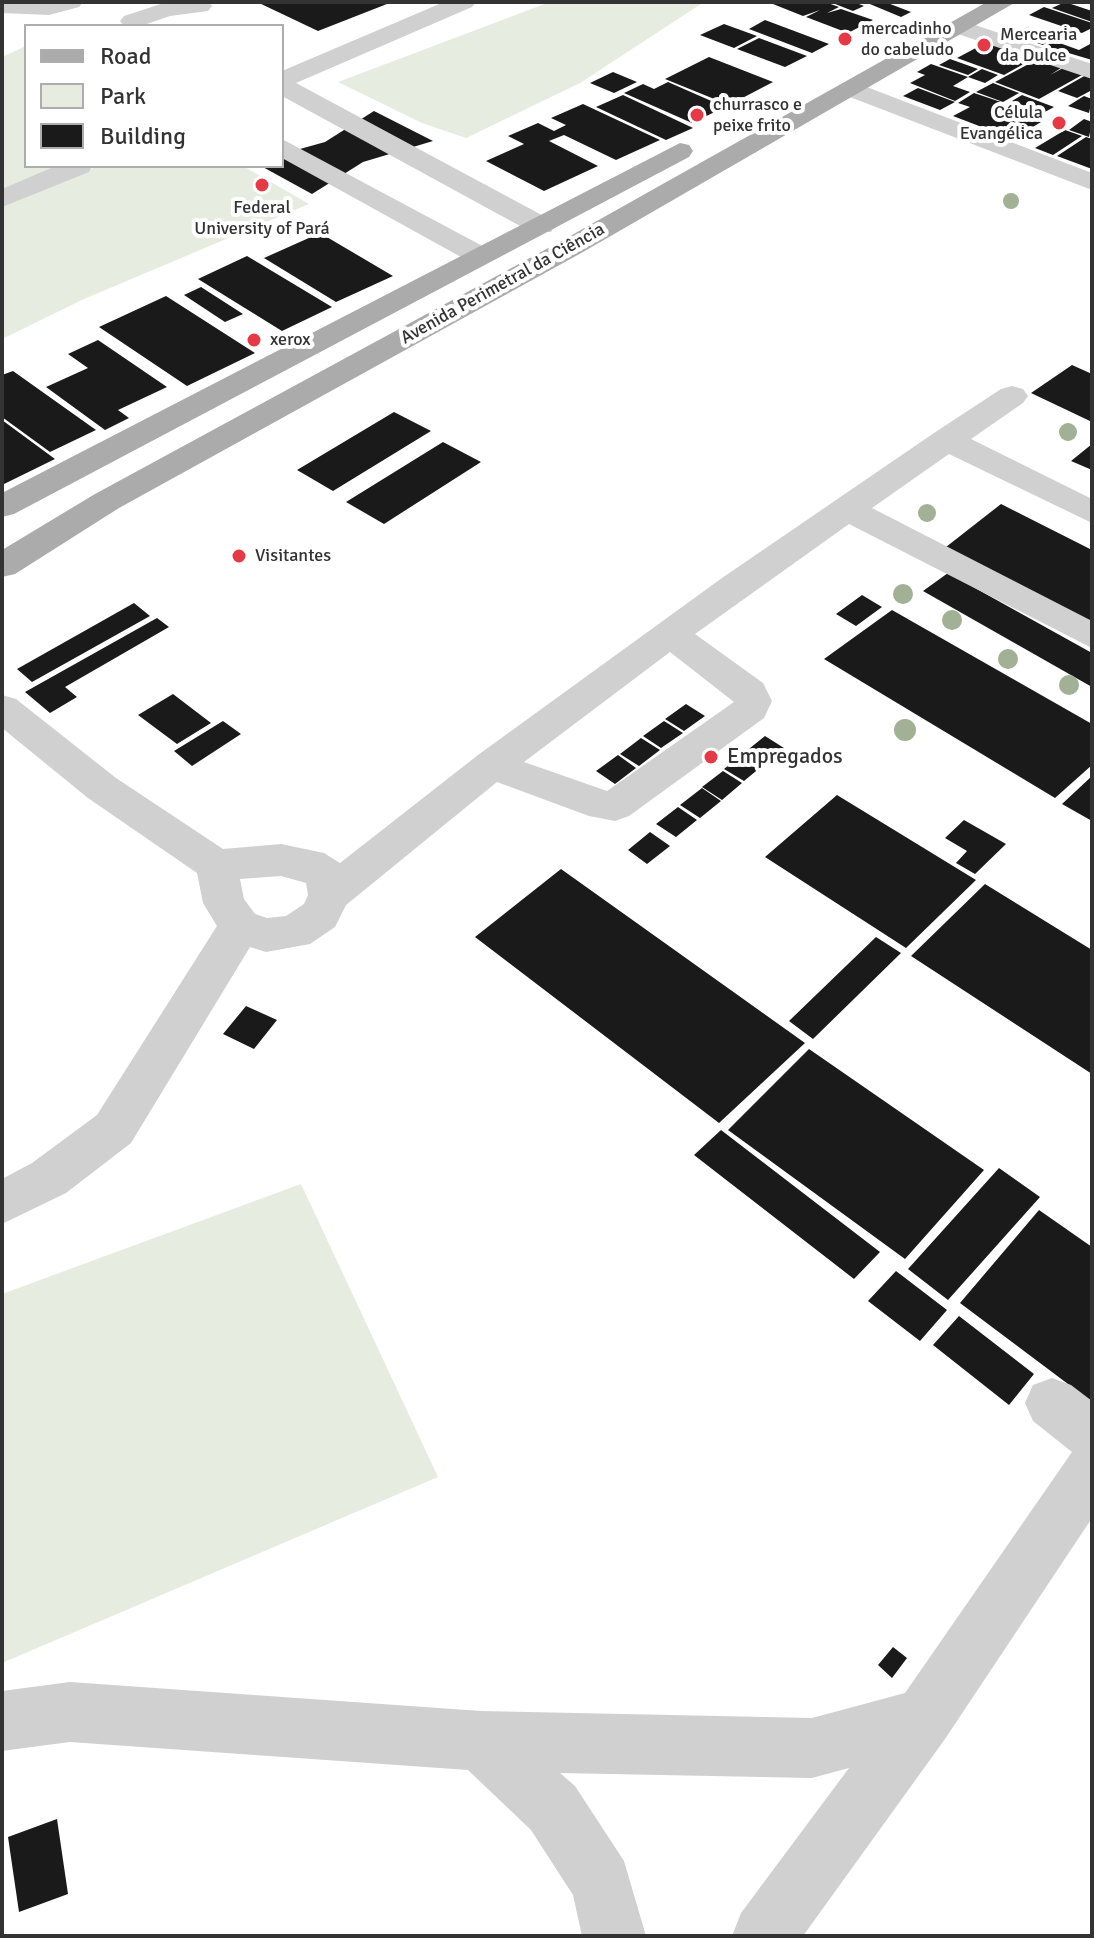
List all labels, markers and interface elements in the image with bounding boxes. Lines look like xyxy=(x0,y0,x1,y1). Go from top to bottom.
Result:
place label: mercadinho do cabeludo xyxy=(861,18,954,60)
legend xyxy=(24,24,284,168)
place label: Mercearia da Dulce xyxy=(1000,24,1077,66)
marker: mercadinho do cabeludo xyxy=(836,30,854,48)
marker: Mercearia da Dulce xyxy=(975,36,993,54)
text: Road xyxy=(100,41,151,71)
text: Park xyxy=(100,81,146,111)
place label: churrasco e peixe frito xyxy=(713,94,802,136)
place label: Célula Evangélica xyxy=(960,102,1043,144)
marker: churrasco e peixe frito xyxy=(688,106,706,124)
marker: Célula Evangélica xyxy=(1050,114,1068,132)
text: Building xyxy=(100,121,186,151)
marker: Federal University of Pará xyxy=(253,176,271,194)
place label: Federal University of Pará xyxy=(194,197,330,240)
street label: Avenida Perimetral da Ciência xyxy=(397,219,609,349)
place label: xerox xyxy=(270,329,311,351)
marker: xerox xyxy=(245,331,263,349)
place label: Visitantes xyxy=(255,545,331,567)
marker: Visitantes xyxy=(230,547,248,565)
place label: Empregados xyxy=(727,744,843,770)
marker: Empregados xyxy=(702,748,720,766)

